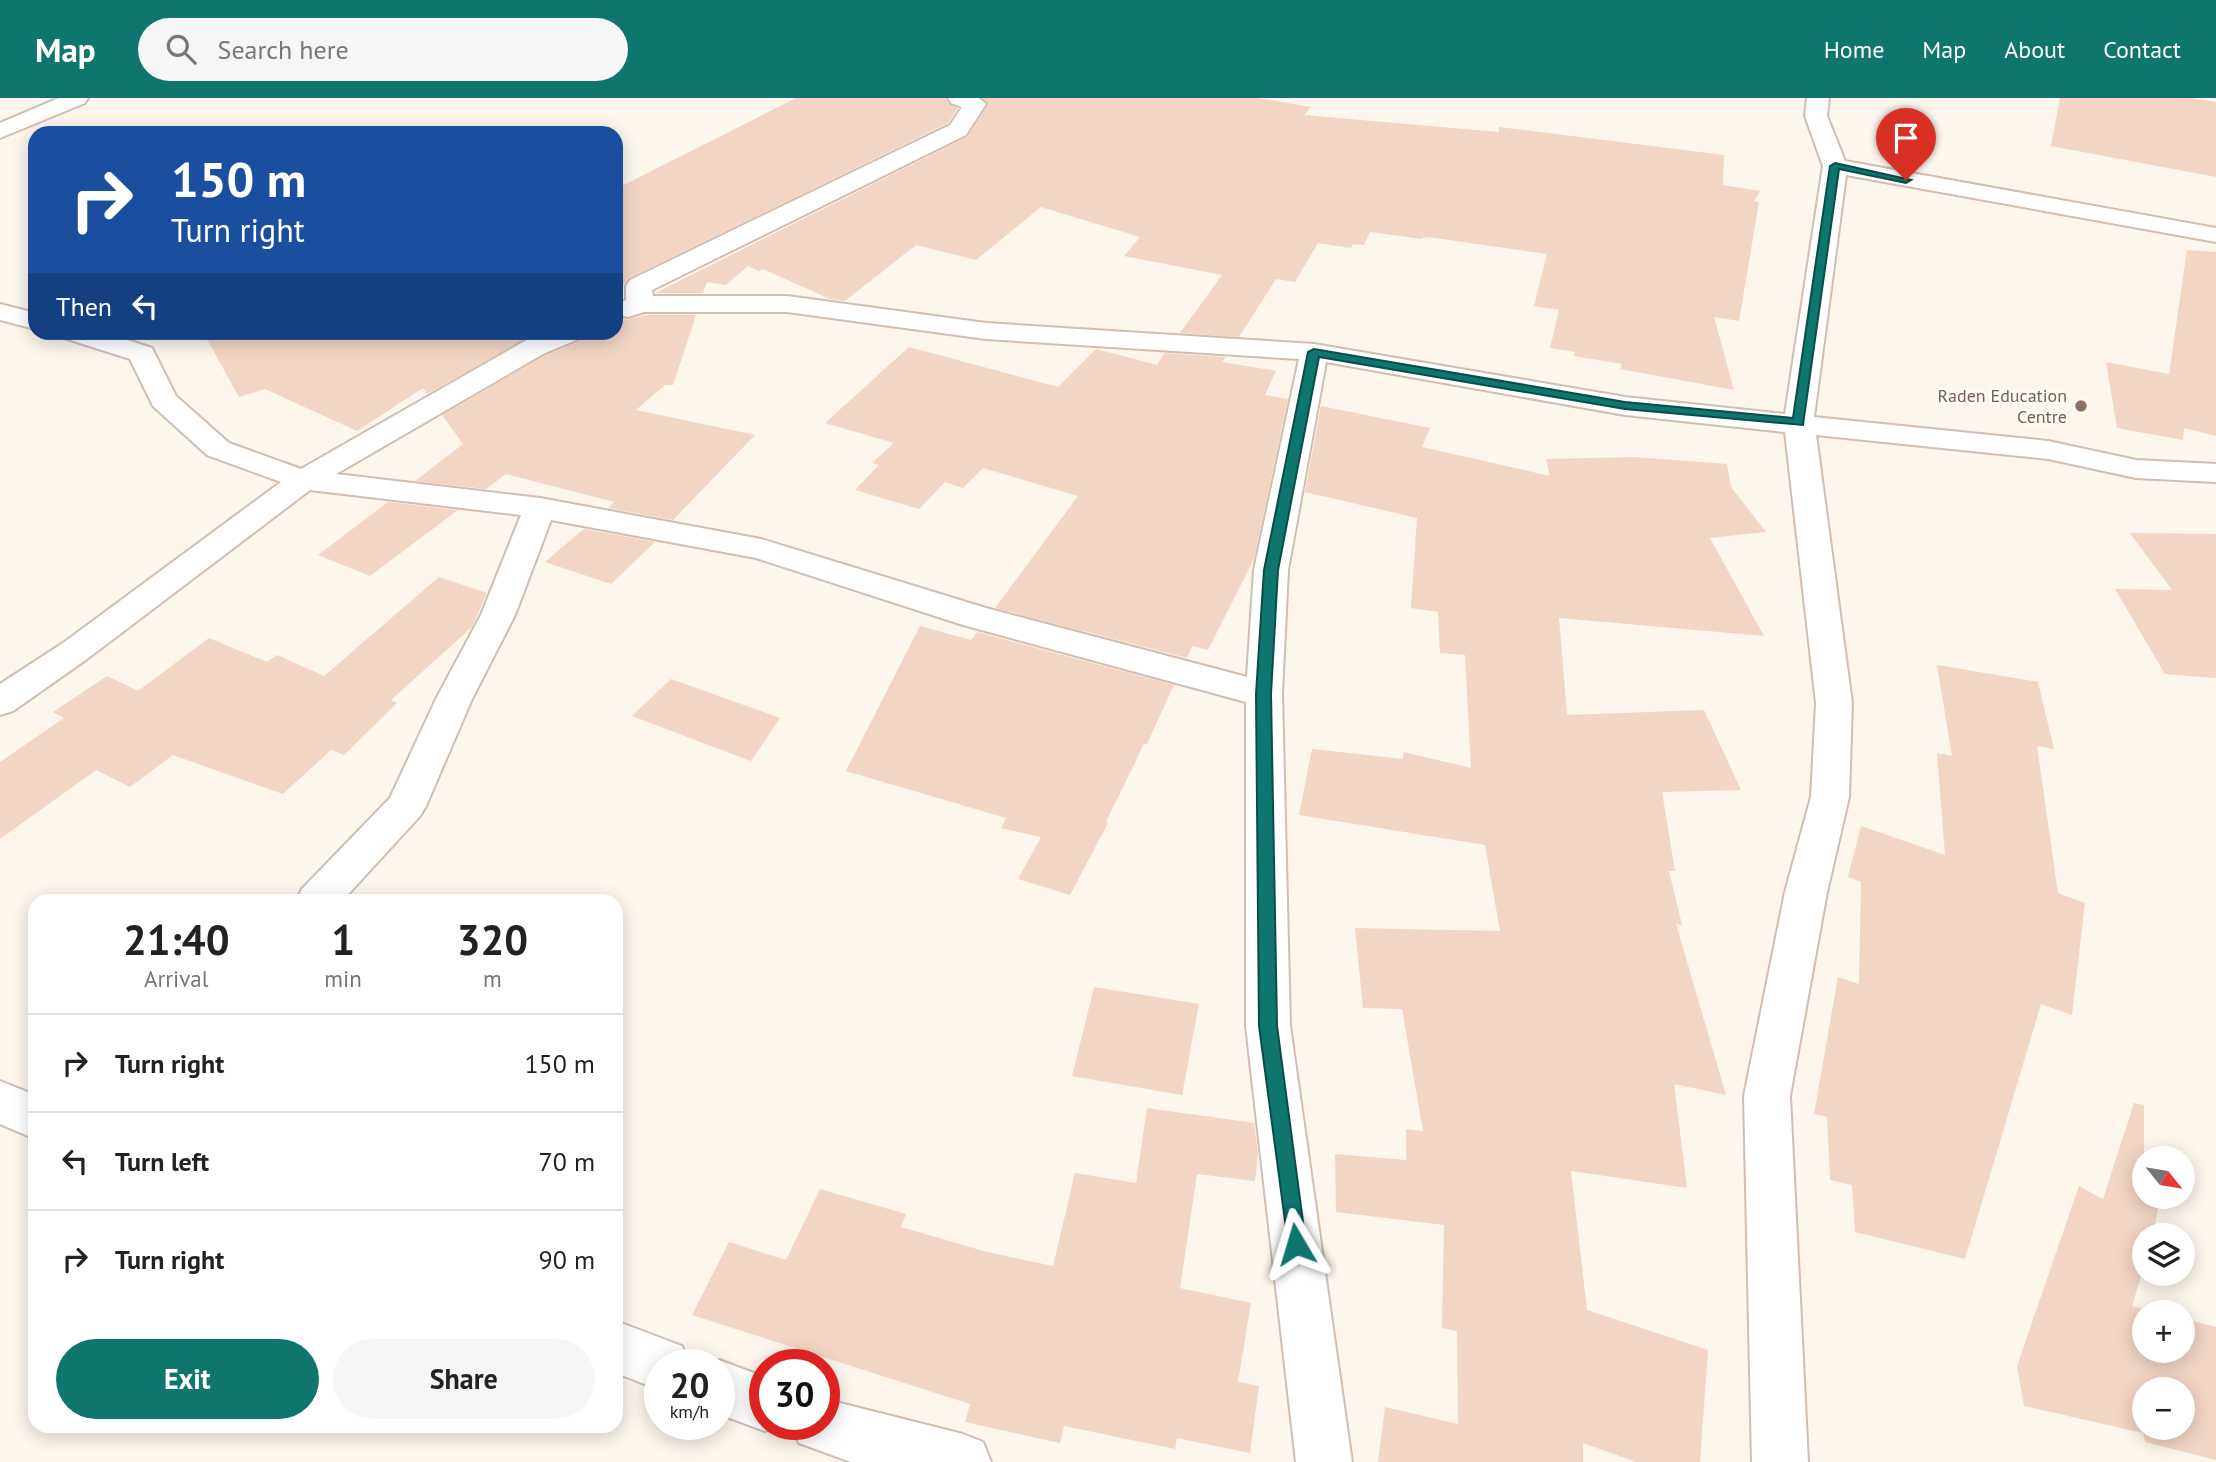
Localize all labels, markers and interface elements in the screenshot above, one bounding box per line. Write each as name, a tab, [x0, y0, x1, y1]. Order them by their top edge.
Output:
search box	[138, 18, 628, 81]
text: Map	[35, 28, 96, 71]
icon: search	[162, 30, 200, 68]
text: Search here	[218, 33, 349, 66]
text: Home	[1824, 34, 1884, 65]
text: Map	[1922, 34, 1966, 65]
text: About	[2004, 34, 2065, 65]
text: Contact	[2103, 34, 2181, 65]
pin	[1876, 108, 1936, 180]
icon: arrive	[1887, 119, 1925, 157]
text: 150 m	[171, 147, 306, 211]
icon: right	[56, 154, 147, 245]
text: Turn right	[171, 209, 305, 251]
icon: left	[126, 287, 164, 325]
text: Then	[56, 290, 112, 323]
place label: Raden Education Centre	[1938, 384, 2067, 428]
marker: Raden Education Centre	[2073, 398, 2089, 414]
text: 21:40	[123, 912, 229, 967]
text: 1	[331, 912, 355, 967]
text: 320	[457, 912, 528, 967]
text: Arrival	[144, 964, 208, 993]
text: min	[324, 964, 362, 993]
text: m	[483, 964, 502, 993]
icon: right	[56, 1044, 94, 1082]
text: Turn right	[115, 1047, 224, 1080]
text: 150 m	[524, 1047, 595, 1080]
icon: left	[56, 1142, 94, 1180]
text: Turn left	[115, 1145, 209, 1178]
text: 70 m	[539, 1145, 595, 1178]
north arrow	[2132, 1146, 2194, 1209]
map controls	[2132, 1146, 2195, 1440]
position arrow	[1259, 1207, 1333, 1281]
button: layers	[2132, 1223, 2195, 1286]
icon: right	[56, 1240, 94, 1278]
text: Turn right	[115, 1243, 224, 1276]
text: 90 m	[539, 1243, 595, 1276]
button: +	[2132, 1300, 2195, 1363]
button: Exit	[56, 1339, 319, 1419]
button: Share	[333, 1339, 595, 1419]
speed limit sign: 30	[749, 1349, 840, 1440]
text: 20	[670, 1362, 709, 1408]
button: −	[2132, 1377, 2195, 1440]
text: km/h	[670, 1400, 709, 1423]

